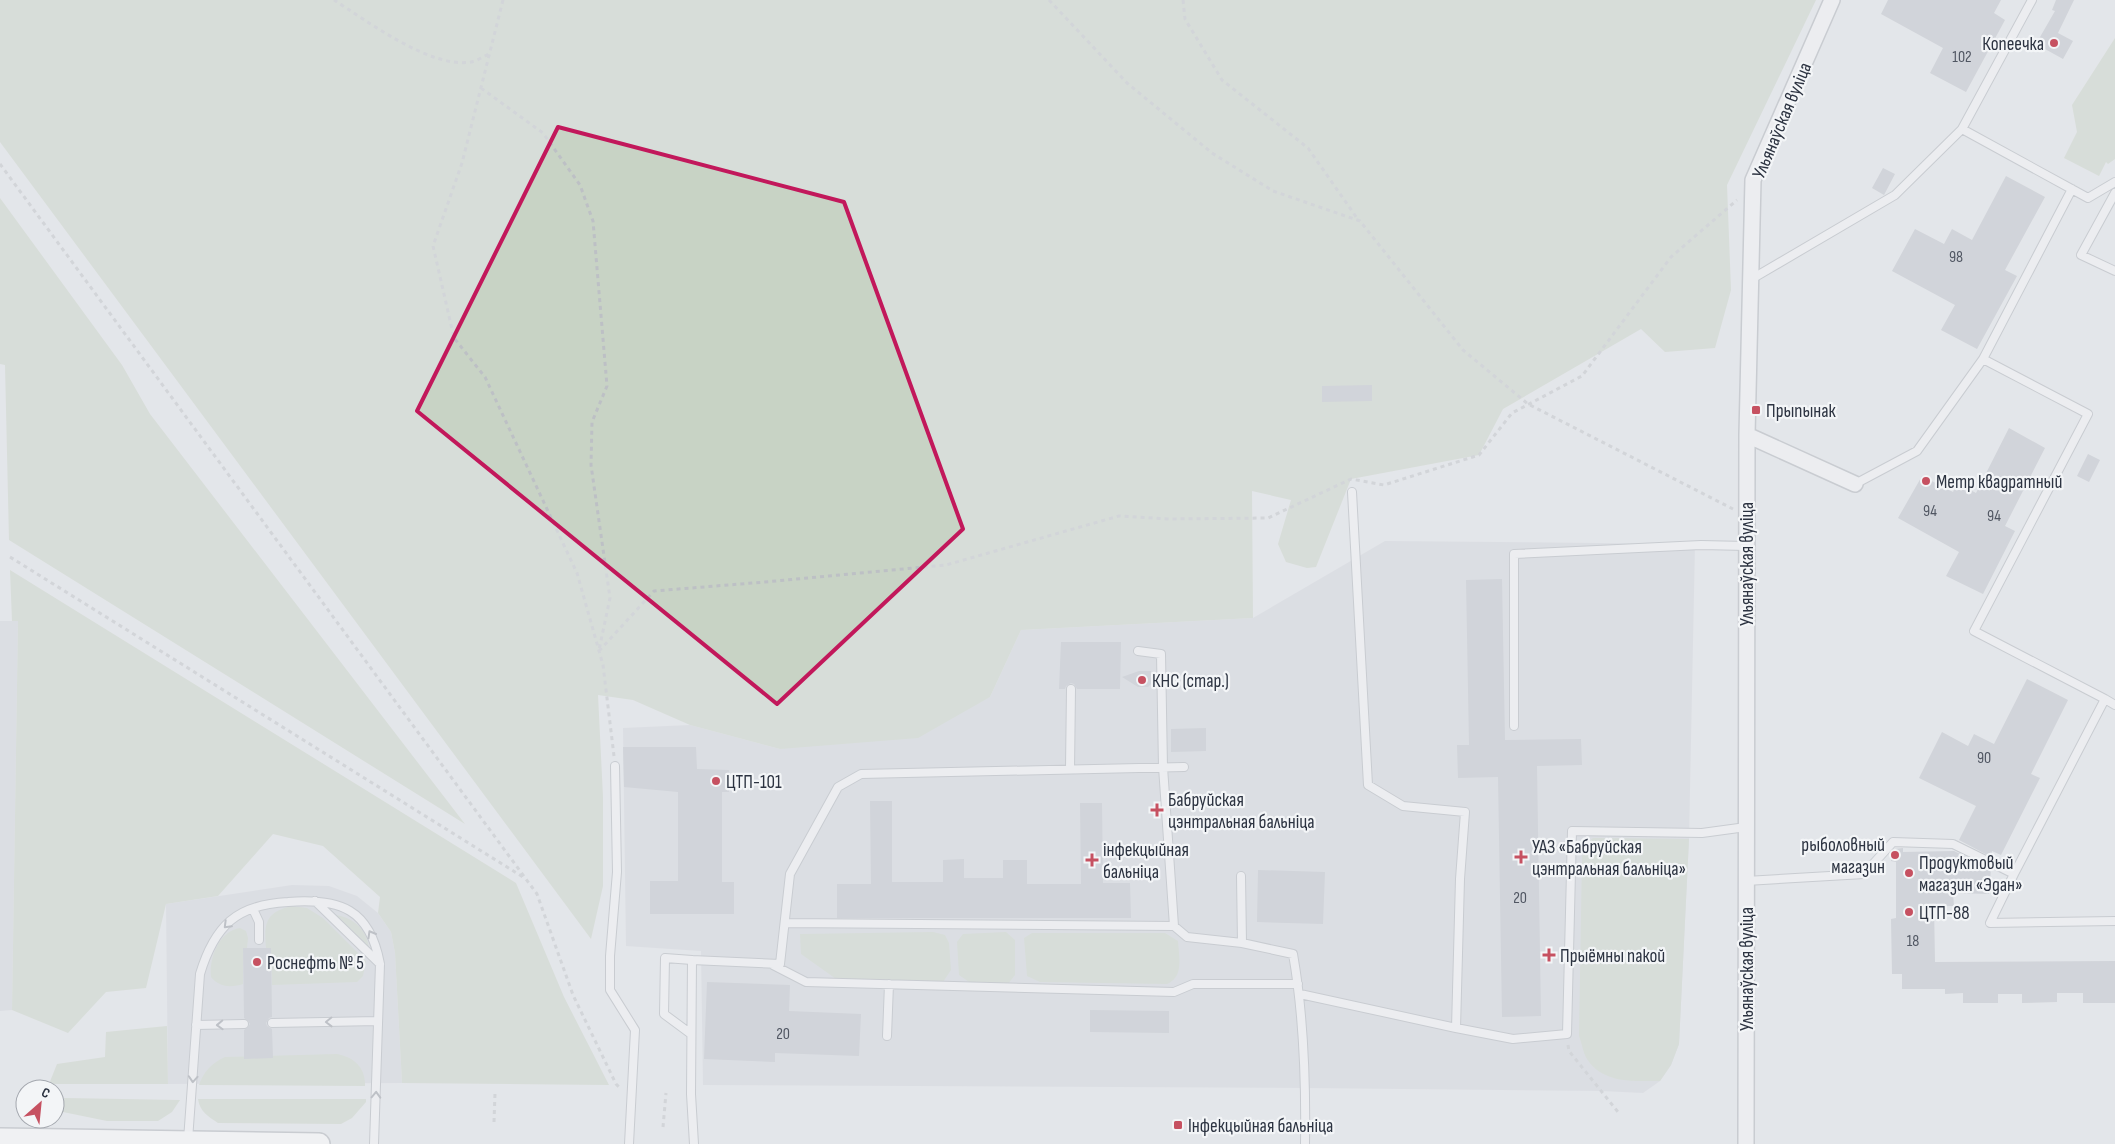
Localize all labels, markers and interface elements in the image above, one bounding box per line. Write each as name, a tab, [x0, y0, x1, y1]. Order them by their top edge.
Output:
place label: Копеечка	[1982, 33, 2044, 56]
marker: Копеечка	[2048, 37, 2060, 49]
house number: 102	[1952, 48, 1972, 67]
street label: Ульянаўская вуліца	[1748, 59, 1817, 182]
house number: 98	[1949, 248, 1963, 267]
place label: Прыпынак	[1766, 400, 1837, 423]
marker: Прыпынак	[1750, 404, 1762, 416]
place label: Метр квадратный	[1936, 471, 2062, 494]
marker: Метр квадратный	[1920, 475, 1932, 487]
street label: Ульянаўская вуліца	[1736, 502, 1759, 626]
house number: 94	[1923, 502, 1937, 521]
house number: 94	[1987, 507, 2001, 526]
place label: КНС (стар.)	[1152, 670, 1229, 693]
marker: КНС (стар.)	[1136, 674, 1148, 686]
house number: 90	[1977, 749, 1991, 768]
place label: ЦТП-101	[726, 771, 782, 794]
marker: ЦТП-101	[710, 775, 722, 787]
place label: Бабруйская цэнтральная бальніца	[1168, 789, 1315, 834]
marker: Бабруйская цэнтральная бальніца	[1150, 803, 1164, 817]
place label: рыболовный магазин	[1801, 834, 1885, 879]
place label: УАЗ «Бабруйская цэнтральная бальніца»	[1532, 836, 1686, 881]
place label: інфекцыйная бальніца	[1103, 839, 1189, 884]
marker: рыболовный магазин	[1889, 849, 1901, 861]
marker: УАЗ «Бабруйская цэнтральная бальніца»	[1514, 850, 1528, 864]
place label: Продуктовый магазин «Эдан»	[1919, 852, 2023, 897]
marker: інфекцыйная бальніца	[1085, 853, 1099, 867]
marker: Продуктовый магазин «Эдан»	[1903, 867, 1915, 879]
house number: 20	[1513, 889, 1527, 908]
place label: ЦТП-88	[1919, 902, 1970, 925]
marker: ЦТП-88	[1903, 906, 1915, 918]
street label: Ульянаўская вуліца	[1736, 907, 1759, 1031]
one-way arrow	[224, 919, 233, 928]
one-way arrow	[367, 931, 377, 940]
house number: 18	[1907, 932, 1919, 951]
place label: Прыёмны пакой	[1560, 945, 1665, 968]
marker: Прыёмны пакой	[1542, 948, 1556, 962]
place label: Роснефть № 5	[267, 952, 364, 975]
marker: Роснефть № 5	[251, 956, 263, 968]
one-way arrow	[325, 1017, 332, 1027]
one-way arrow	[216, 1019, 224, 1030]
house number: 20	[776, 1025, 790, 1044]
one-way arrow	[187, 1075, 198, 1083]
north arrow	[15, 1079, 65, 1129]
text: С	[39, 1084, 53, 1102]
one-way arrow	[370, 1091, 381, 1099]
place label: Інфекцыйная бальніца	[1188, 1115, 1333, 1138]
marker: Інфекцыйная бальніца	[1172, 1119, 1184, 1131]

